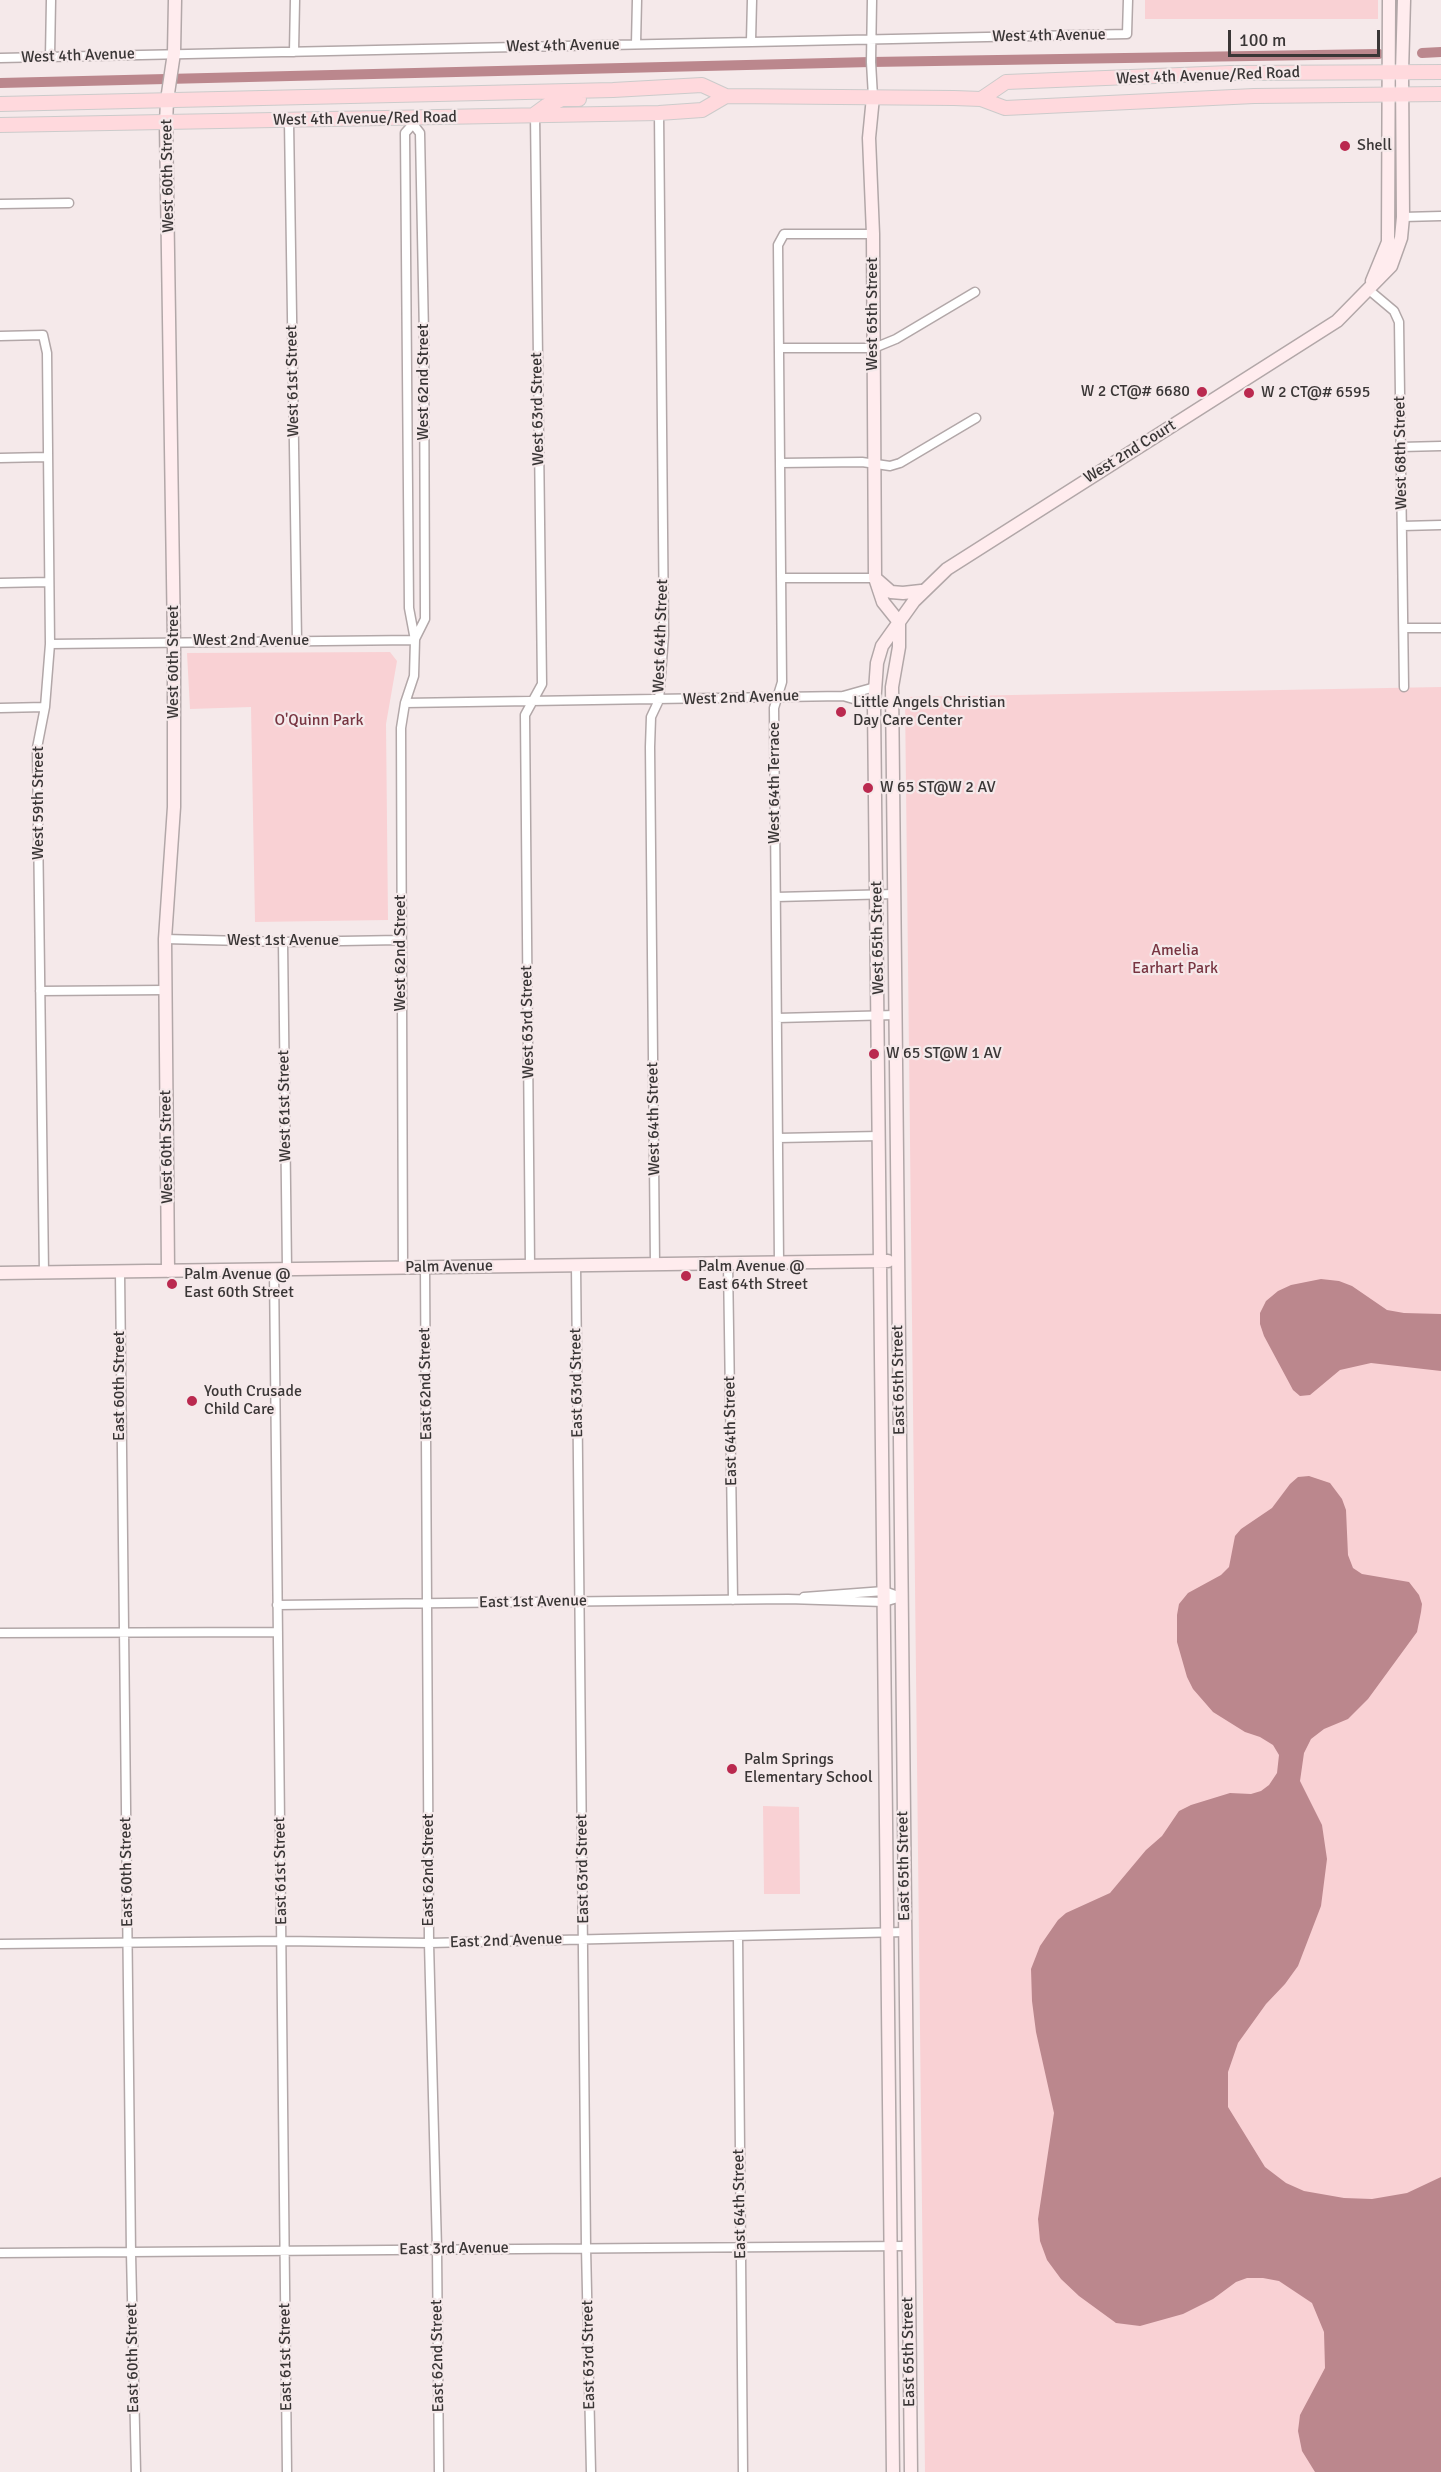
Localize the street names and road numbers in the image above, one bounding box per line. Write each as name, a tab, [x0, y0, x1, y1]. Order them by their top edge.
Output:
street label: West 4th Avenue	[992, 25, 1106, 47]
street label: West 4th Avenue	[506, 35, 620, 57]
street label: West 4th Avenue	[21, 44, 135, 68]
street label: West 4th Avenue/Red Road	[1116, 63, 1300, 89]
street label: West 4th Avenue/Red Road	[273, 108, 457, 130]
street label: West 60th Street	[157, 119, 179, 233]
street label: West 65th Street	[863, 257, 883, 371]
street label: West 62nd Street	[414, 324, 434, 440]
street label: West 61st Street	[282, 325, 304, 437]
street label: West 63rd Street	[527, 352, 549, 466]
street label: West 68th Street	[1390, 396, 1412, 510]
street label: West 2nd Court	[1080, 416, 1180, 488]
street label: West 64th Street	[649, 579, 673, 693]
street label: West 60th Street	[164, 605, 184, 719]
street label: West 2nd Avenue	[193, 631, 309, 651]
street label: West 2nd Avenue	[682, 686, 800, 710]
street label: West 64th Terrace	[765, 722, 785, 844]
street label: West 59th Street	[29, 746, 49, 860]
street label: West 65th Street	[867, 881, 889, 995]
street label: West 62nd Street	[391, 895, 411, 1011]
street label: West 1st Avenue	[227, 931, 339, 951]
street label: West 63rd Street	[517, 965, 539, 1079]
street label: West 61st Street	[274, 1050, 296, 1162]
street label: West 64th Street	[643, 1062, 665, 1176]
street label: West 60th Street	[156, 1090, 178, 1204]
street label: Palm Avenue	[405, 1257, 493, 1277]
street label: East 65th Street	[888, 1325, 910, 1435]
street label: East 62nd Street	[415, 1327, 437, 1441]
street label: East 63rd Street	[566, 1328, 588, 1438]
street label: East 60th Street	[110, 1331, 130, 1441]
street label: East 64th Street	[720, 1376, 742, 1486]
street label: East 1st Avenue	[479, 1591, 587, 1613]
street label: East 65th Street	[893, 1811, 915, 1921]
street label: East 62nd Street	[419, 1814, 439, 1926]
street label: East 63rd Street	[572, 1814, 594, 1924]
street label: East 60th Street	[116, 1817, 138, 1927]
street label: East 61st Street	[270, 1817, 292, 1925]
street label: East 2nd Avenue	[449, 1929, 563, 1953]
street label: East 64th Street	[729, 2149, 751, 2259]
street label: East 3rd Avenue	[399, 2238, 509, 2260]
street label: East 65th Street	[898, 2297, 920, 2407]
street label: East 62nd Street	[427, 2299, 449, 2413]
street label: East 63rd Street	[578, 2300, 600, 2410]
street label: East 60th Street	[122, 2303, 144, 2413]
street label: East 61st Street	[275, 2303, 297, 2411]

